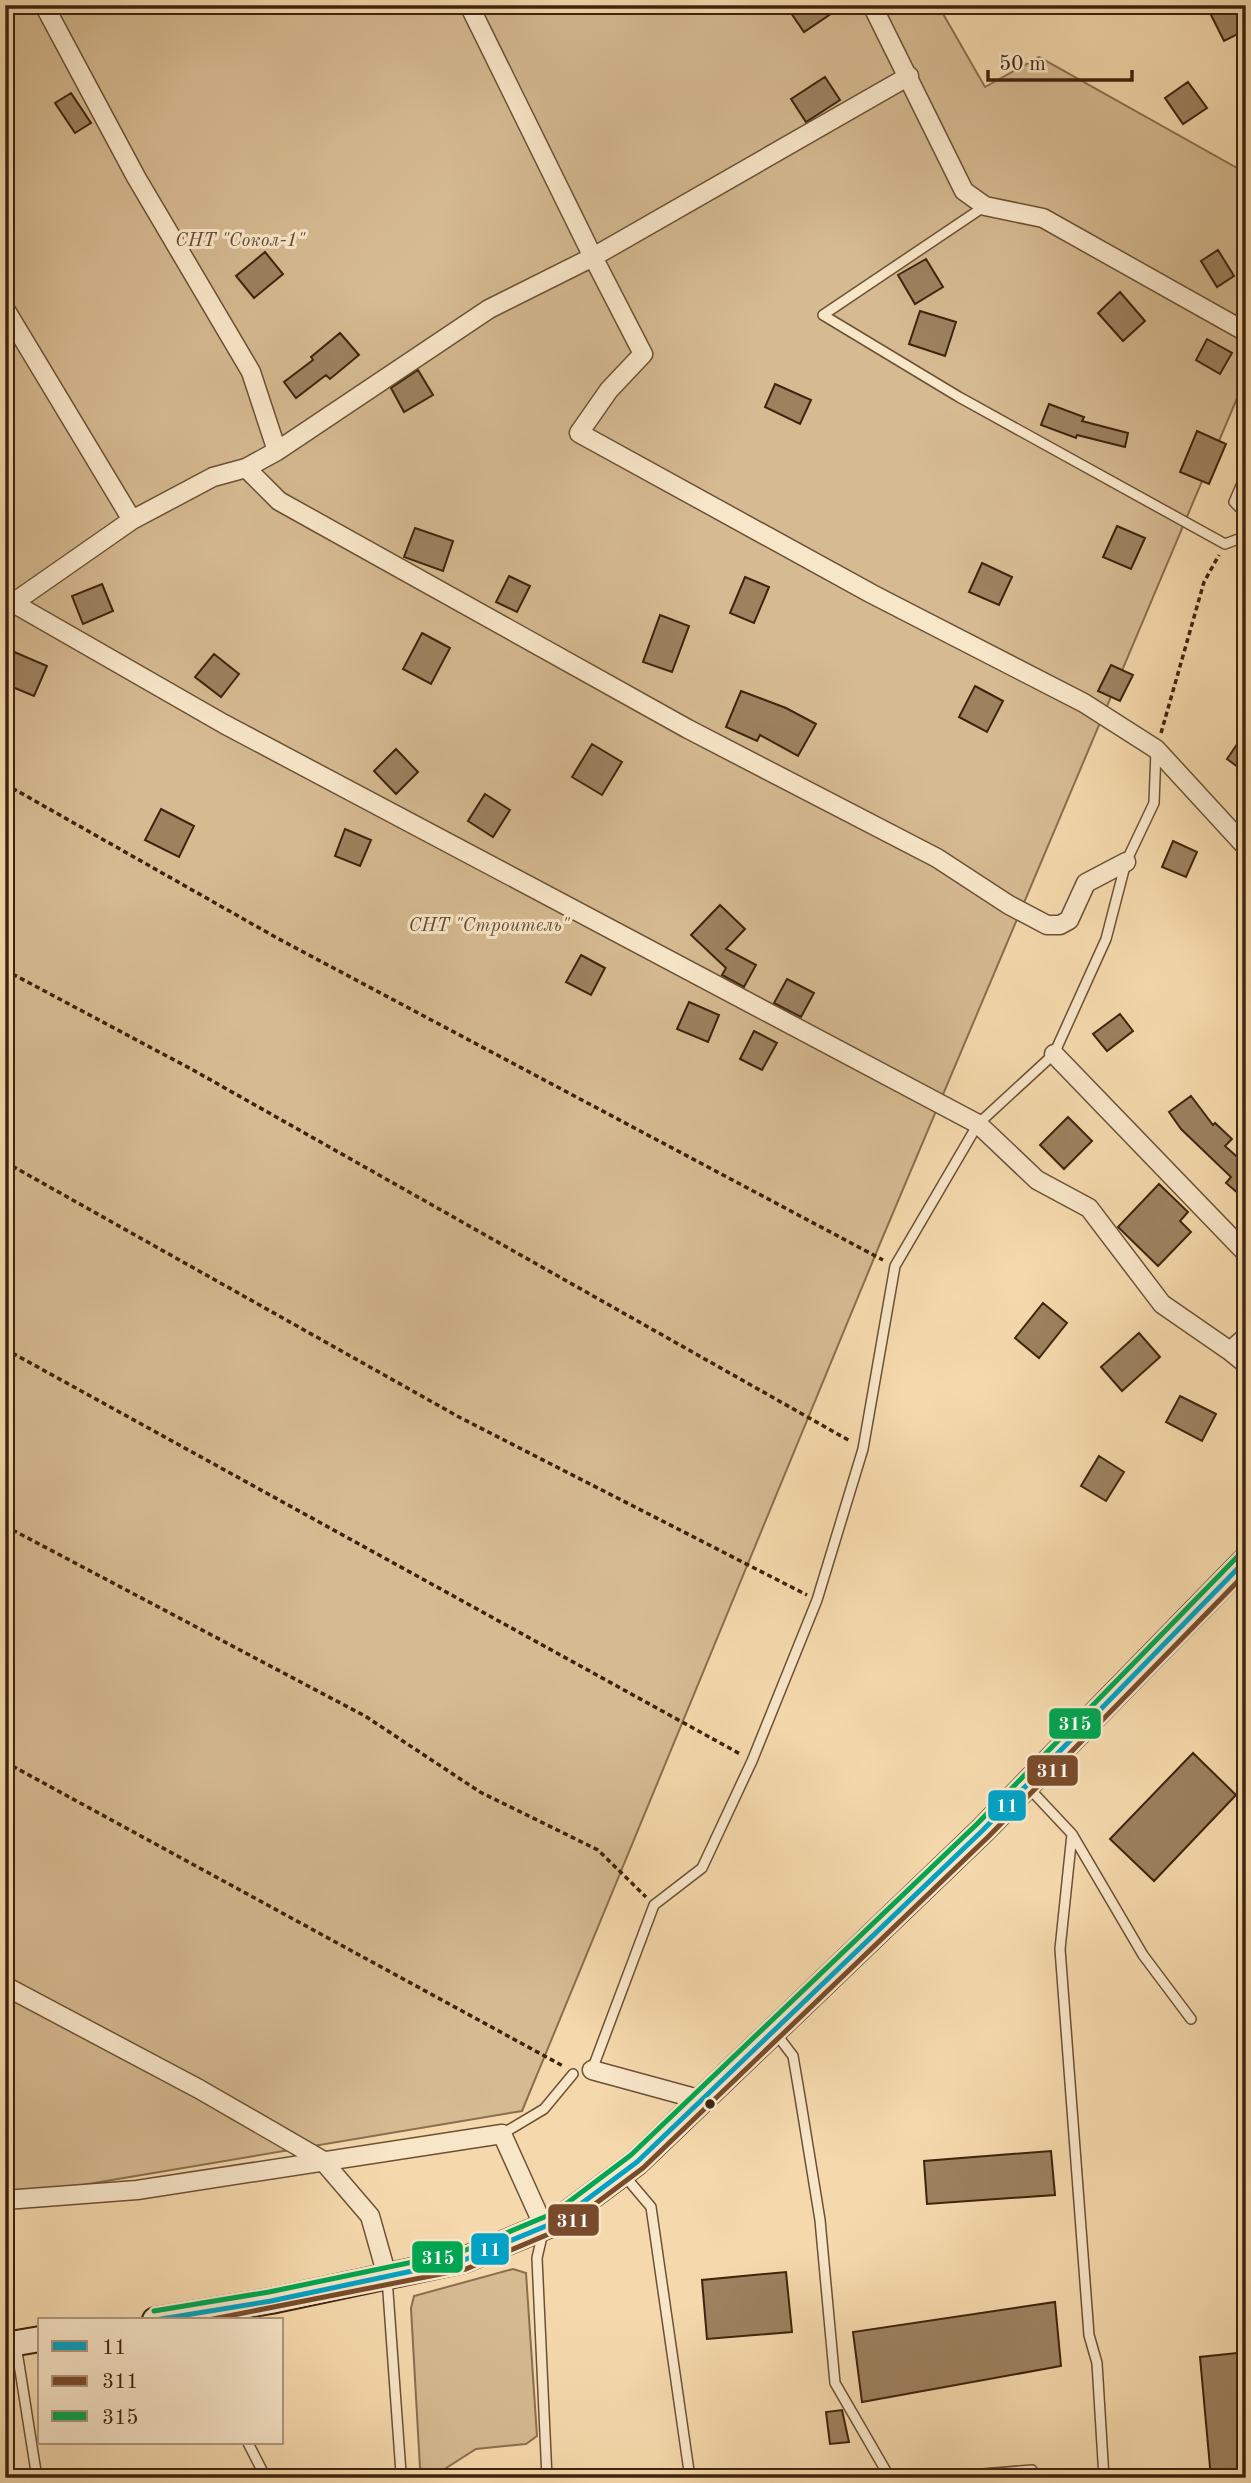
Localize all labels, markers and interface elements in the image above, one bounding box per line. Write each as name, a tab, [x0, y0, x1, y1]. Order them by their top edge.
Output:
scale bar	[988, 38, 1132, 82]
text: 50 m	[999, 54, 1046, 75]
park label: СНТ "Сокол-1"	[175, 232, 305, 251]
park label: СНТ "Строитель"	[409, 917, 570, 936]
line badge: 315	[1048, 1707, 1102, 1740]
text: 315	[1058, 1716, 1092, 1735]
line badge: 311	[1026, 1754, 1079, 1787]
text: 311	[1036, 1763, 1070, 1782]
line badge: 11	[987, 1789, 1027, 1822]
text: 11	[996, 1798, 1018, 1817]
unlabelled marker	[703, 2097, 717, 2111]
line badge: 311	[547, 2203, 600, 2237]
text: 311	[556, 2213, 590, 2232]
line badge: 11	[470, 2232, 510, 2266]
line badge: 315	[411, 2240, 464, 2274]
text: 11	[479, 2242, 501, 2261]
text: 315	[421, 2250, 455, 2269]
legend	[38, 2318, 284, 2444]
text: 11	[102, 2338, 126, 2359]
text: 311	[102, 2372, 139, 2393]
text: 315	[102, 2408, 139, 2429]

